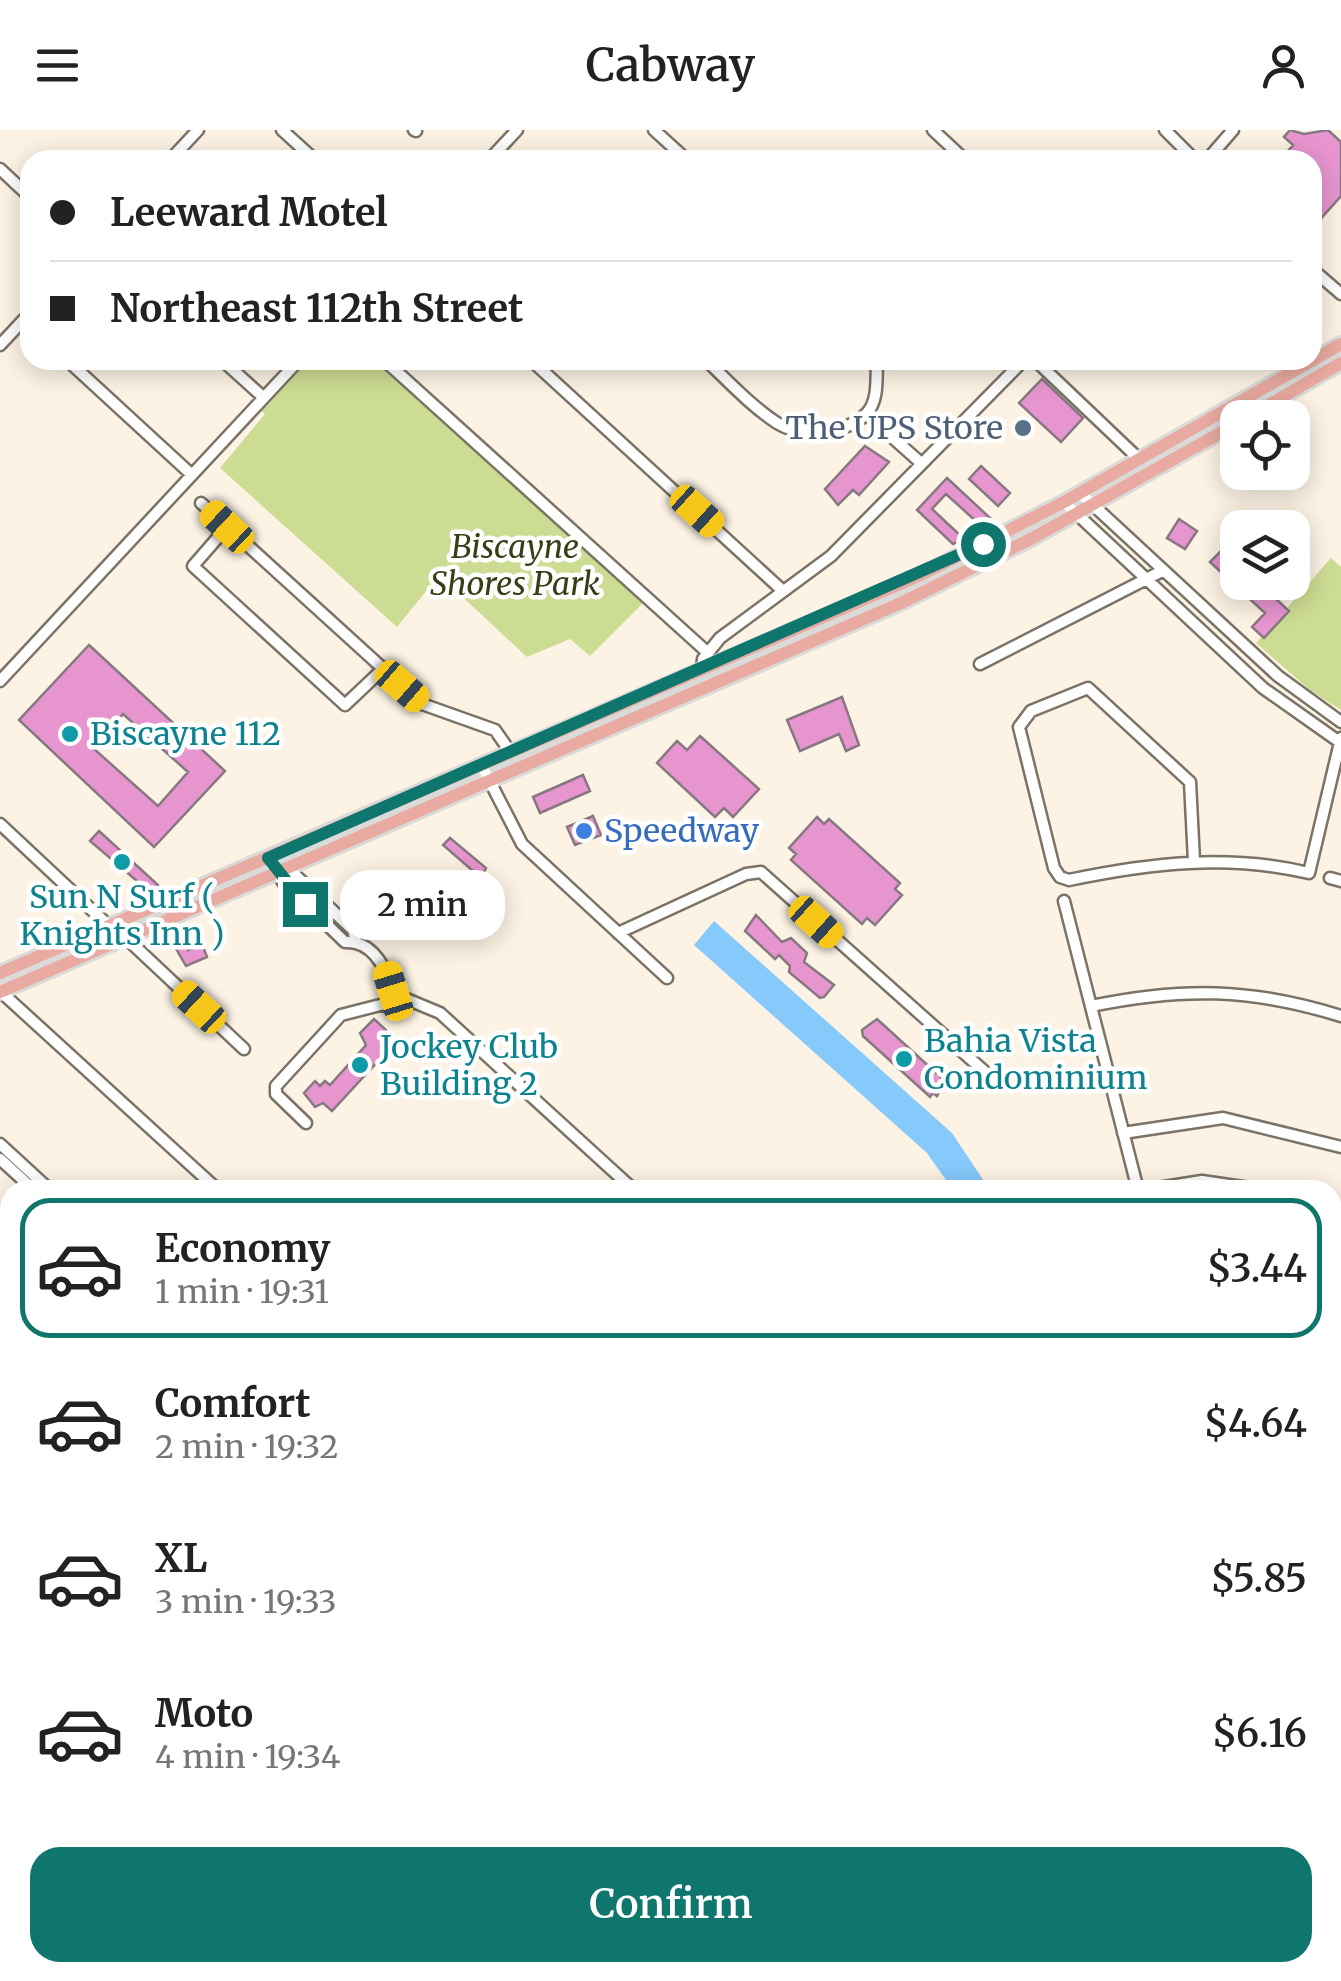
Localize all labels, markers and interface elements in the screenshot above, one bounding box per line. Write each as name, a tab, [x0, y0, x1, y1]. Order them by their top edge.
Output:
text: Cabway	[586, 37, 755, 93]
icon: menu	[30, 38, 85, 93]
icon: person	[1256, 38, 1311, 93]
text: Leeward Motel	[110, 189, 388, 236]
text: Northeast 112th Street	[110, 285, 523, 332]
map controls	[1220, 400, 1310, 600]
button: locate	[1220, 400, 1310, 490]
place label: The UPS Store	[785, 408, 1003, 448]
marker: The UPS Store	[1012, 417, 1034, 439]
car	[665, 480, 729, 542]
car	[195, 496, 259, 558]
button: layers	[1220, 510, 1310, 600]
route start	[961, 522, 1006, 567]
park label: Biscayne Shores Park	[430, 527, 600, 604]
car	[370, 655, 434, 717]
place label: Biscayne 112	[90, 714, 281, 754]
marker: Biscayne 112	[59, 723, 81, 745]
place label: Speedway	[604, 811, 759, 851]
marker: Speedway	[573, 820, 595, 842]
marker: Sun N Surf ( Knights Inn )	[111, 851, 133, 873]
callout: 2 min	[340, 869, 505, 939]
place label: Sun N Surf ( Knights Inn )	[20, 877, 224, 954]
route end	[283, 882, 328, 927]
text: 2 min	[377, 885, 468, 925]
car	[784, 891, 848, 953]
car	[370, 958, 416, 1024]
car	[167, 976, 231, 1038]
place label: Bahia Vista Condominium	[924, 1021, 1148, 1098]
place label: Jockey Club Building 2	[379, 1027, 558, 1104]
marker: Bahia Vista Condominium	[893, 1048, 915, 1070]
marker: Jockey Club Building 2	[349, 1054, 371, 1076]
icon: car	[35, 1223, 125, 1313]
text: Economy	[155, 1225, 330, 1272]
text: $3.44	[1206, 1245, 1307, 1292]
text: 1 min · 19:31	[155, 1272, 329, 1312]
icon: car	[35, 1378, 125, 1468]
text: Comfort	[155, 1380, 311, 1427]
text: $4.64	[1203, 1400, 1307, 1447]
text: 2 min · 19:32	[155, 1427, 338, 1467]
icon: car	[35, 1533, 125, 1623]
text: XL	[155, 1535, 207, 1582]
text: $5.85	[1210, 1555, 1307, 1602]
text: 3 min · 19:33	[155, 1582, 337, 1622]
icon: car	[35, 1688, 125, 1778]
text: Moto	[155, 1690, 253, 1737]
text: $6.16	[1212, 1710, 1307, 1757]
text: 4 min · 19:34	[155, 1737, 340, 1777]
button: Confirm	[30, 1847, 1312, 1962]

